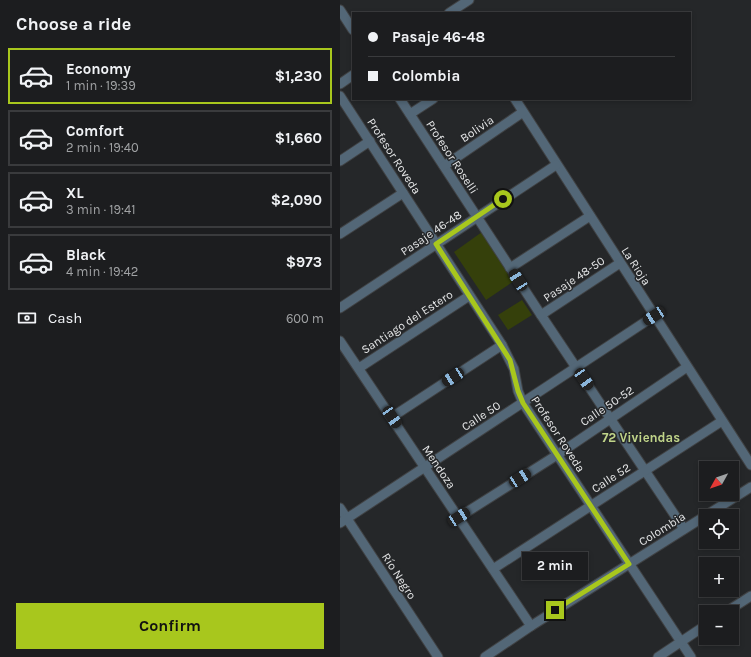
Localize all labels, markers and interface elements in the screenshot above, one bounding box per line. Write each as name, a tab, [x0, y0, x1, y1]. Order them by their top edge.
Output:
text: Choose a ride	[16, 13, 131, 35]
text: Pasaje 46-48	[392, 28, 485, 46]
icon: car	[18, 58, 54, 94]
text: Economy	[66, 60, 131, 78]
text: $1,230	[275, 67, 322, 85]
text: Colombia	[392, 67, 460, 85]
text: 1 min · 19:39	[66, 78, 136, 93]
street label: Bolivia	[458, 113, 496, 145]
street label: Profesor Roveda	[364, 115, 424, 197]
street label: Profesor Roselli	[423, 118, 481, 196]
icon: car	[18, 120, 54, 156]
text: Comfort	[66, 122, 124, 140]
text: $1,660	[275, 129, 322, 147]
text: 2 min · 19:40	[66, 140, 139, 155]
icon: car	[18, 182, 54, 218]
text: XL	[66, 184, 84, 202]
route start	[494, 190, 512, 208]
text: $2,090	[271, 191, 322, 209]
text: 3 min · 19:41	[66, 202, 136, 217]
street label: Pasaje 46-48	[398, 207, 464, 259]
icon: car	[18, 244, 54, 280]
street label: La Rioja	[618, 244, 654, 288]
text: Black	[66, 246, 106, 264]
text: $973	[286, 253, 322, 271]
street label: Pasaje 48-50	[541, 253, 607, 305]
text: 4 min · 19:42	[66, 264, 138, 279]
car	[506, 267, 530, 293]
street label: Santiago del Estero	[359, 287, 455, 357]
car	[641, 304, 667, 328]
icon: cash	[16, 307, 38, 329]
text: Cash	[48, 309, 82, 327]
text: 600 m	[286, 311, 324, 326]
car	[440, 365, 466, 389]
car	[572, 366, 596, 392]
street label: Calle 50-52	[578, 383, 636, 429]
street label: Profesor Roveda	[528, 393, 588, 475]
street label: Calle 50	[459, 398, 503, 434]
car	[380, 404, 404, 430]
district label: 72 Viviendas	[602, 430, 680, 445]
street label: Mendoza	[419, 443, 459, 491]
street label: Calle 52	[589, 460, 633, 496]
north arrow	[699, 461, 739, 501]
map controls	[699, 461, 739, 645]
car	[507, 466, 533, 490]
car	[446, 505, 472, 529]
street label: Colombia	[636, 509, 688, 549]
button: locate	[699, 509, 739, 549]
street label: Río Negro	[379, 550, 419, 602]
callout: 2 min	[522, 552, 588, 580]
button: +	[699, 557, 739, 597]
text: 2 min	[537, 558, 573, 573]
route end	[546, 601, 564, 619]
button: Confirm	[16, 603, 324, 649]
button: −	[699, 605, 739, 645]

